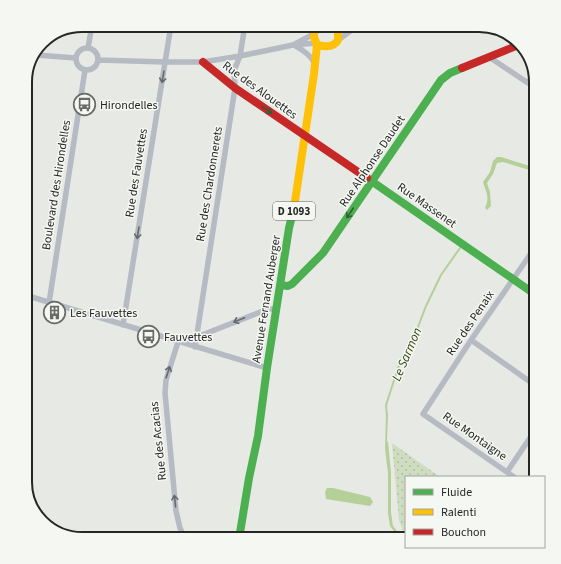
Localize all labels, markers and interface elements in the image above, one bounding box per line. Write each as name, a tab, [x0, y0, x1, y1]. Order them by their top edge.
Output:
street label: Rue des Alouettes	[219, 57, 301, 123]
one-way arrow	[159, 70, 167, 83]
bus stop icon: Hirondelles	[72, 92, 98, 118]
place label: Hirondelles	[100, 97, 158, 114]
one-way arrow	[261, 106, 272, 114]
street label: Rue Alphonse Daudet	[335, 112, 410, 211]
street label: Boulevard des Hirondelles	[38, 119, 75, 251]
street label: Rue des Chardonnerets	[192, 125, 227, 243]
street label: Rue des Fauvettes	[121, 127, 152, 219]
street label: Rue Massenet	[394, 179, 460, 232]
road number: D 1093	[273, 202, 315, 220]
one-way arrow	[346, 208, 354, 219]
one-way arrow	[134, 226, 142, 239]
street label: Avenue Fernand Auberger	[248, 233, 285, 364]
street label: Rue des Penaix	[442, 287, 499, 359]
building icon: Les Fauvettes	[41, 300, 67, 326]
place label: Les Fauvettes	[70, 305, 137, 322]
one-way arrow	[234, 317, 246, 325]
bus stop icon: Fauvettes	[135, 324, 161, 350]
water label: Le Sarmon	[388, 325, 426, 384]
place label: Fauvettes	[164, 329, 212, 346]
one-way arrow	[165, 366, 172, 379]
street label: Rue des Acacias	[146, 401, 171, 481]
street label: Rue Montaigne	[439, 408, 510, 465]
legend	[405, 476, 545, 548]
text: Fluide	[441, 484, 472, 501]
one-way arrow	[172, 495, 179, 508]
text: Ralenti	[441, 504, 476, 521]
text: Bouchon	[441, 524, 486, 541]

